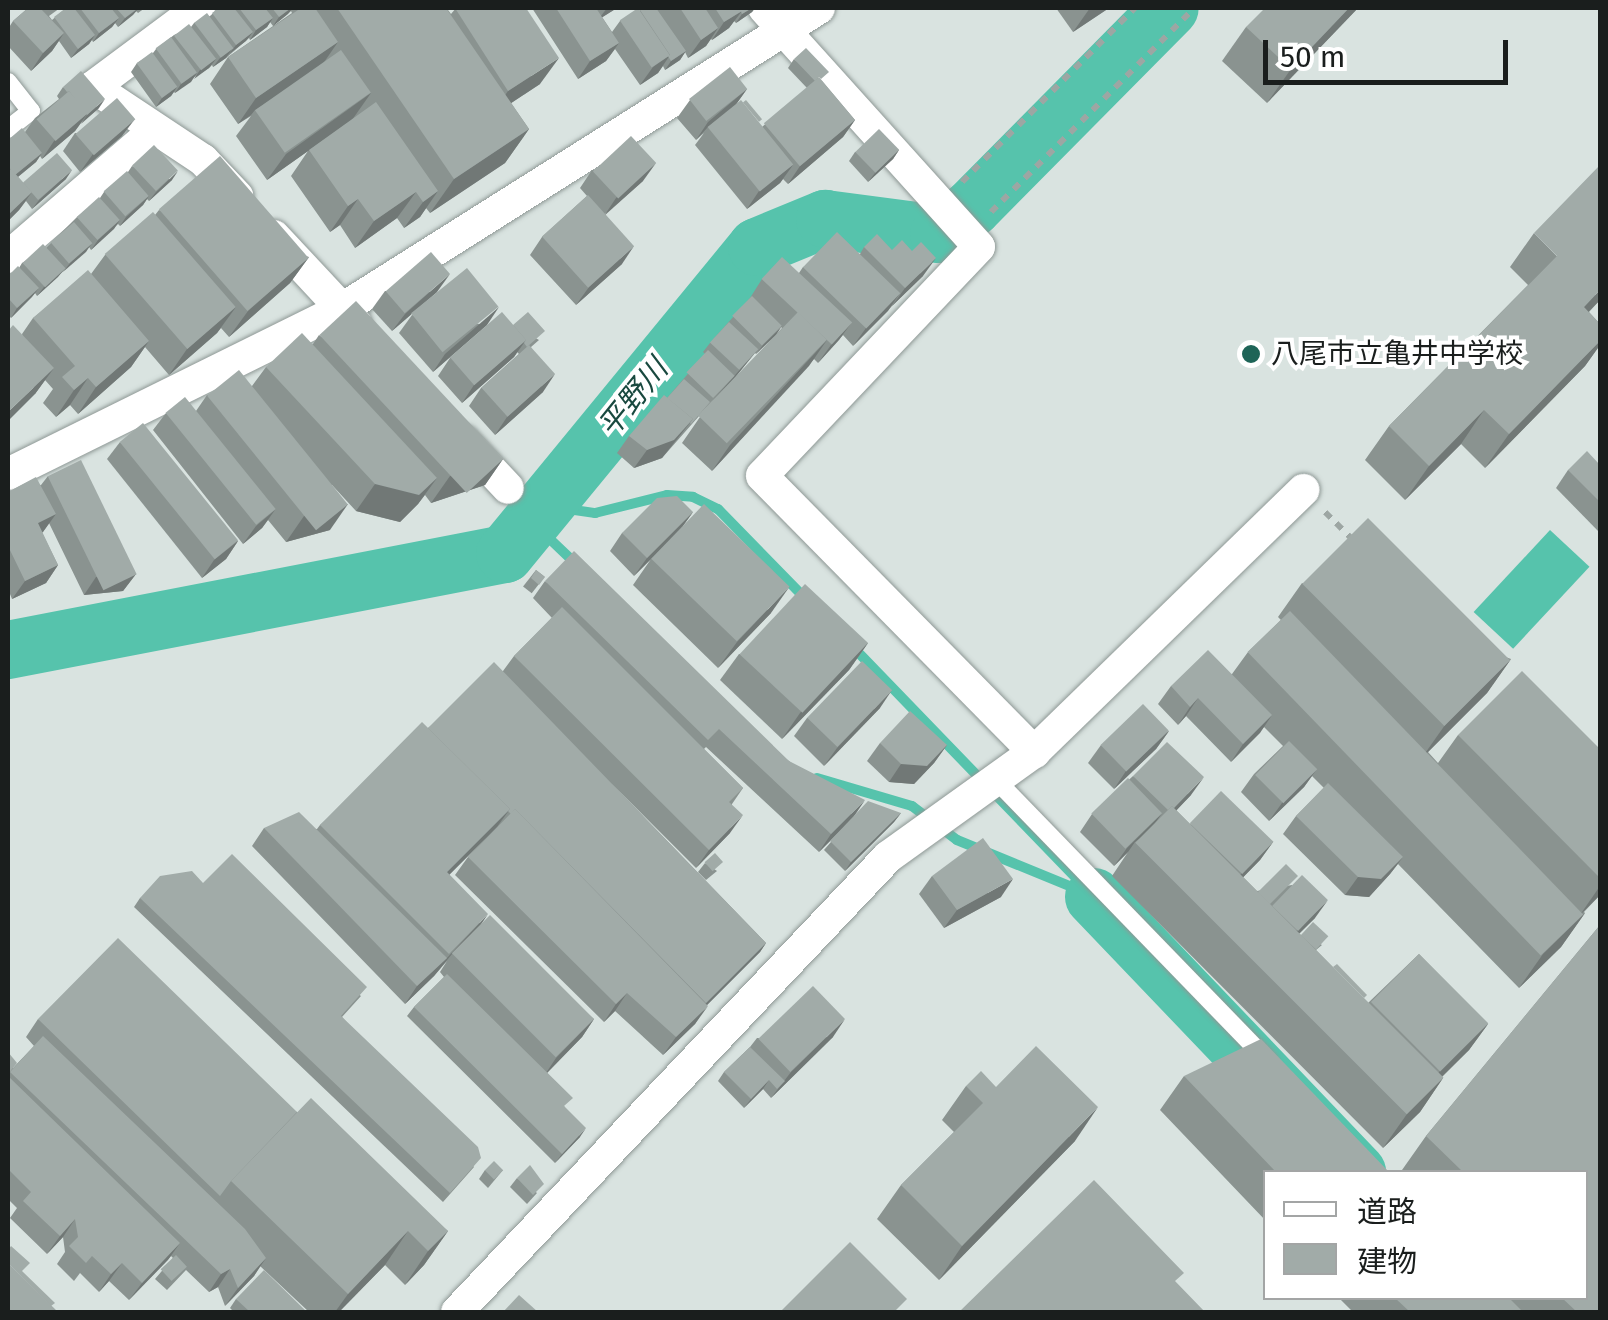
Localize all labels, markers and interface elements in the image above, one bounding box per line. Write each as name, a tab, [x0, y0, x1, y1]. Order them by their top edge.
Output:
scale bar	[1268, 20, 1513, 82]
text: 50 m	[1280, 39, 1345, 75]
place label: 八尾市立亀井中学校	[1271, 337, 1523, 371]
marker: 八尾市立亀井中学校	[1240, 343, 1262, 365]
water label: 平野川	[591, 352, 675, 444]
legend	[1263, 1170, 1588, 1300]
text: 道路	[1357, 1194, 1417, 1230]
text: 建物	[1357, 1244, 1417, 1280]

